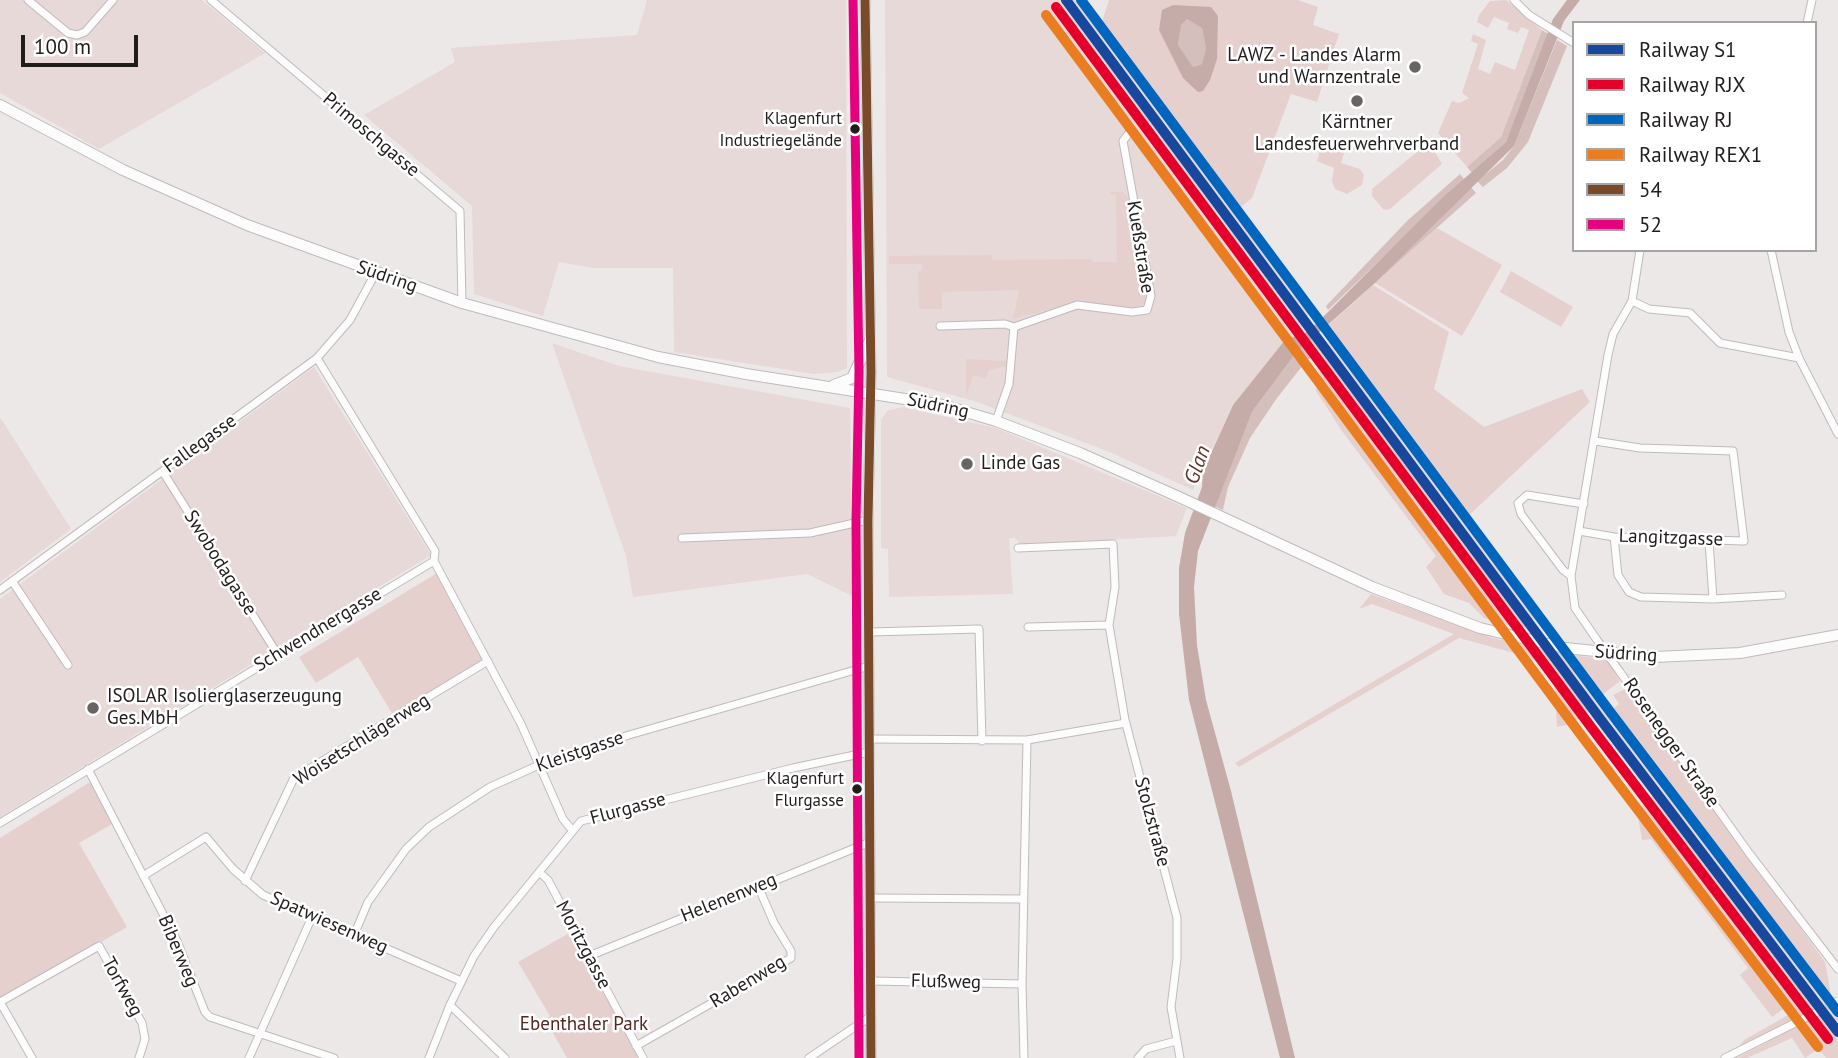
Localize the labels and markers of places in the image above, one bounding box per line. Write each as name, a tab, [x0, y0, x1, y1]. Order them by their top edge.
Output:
place label: LAWZ - Landes Alarm und Warnzentrale	[1227, 45, 1401, 89]
marker: LAWZ - Landes Alarm und Warnzentrale	[1407, 59, 1423, 75]
marker: Kärntner Landesfeuerwehrverband	[1349, 93, 1365, 109]
place label: Klagenfurt Industriegelände	[719, 109, 842, 149]
place label: Kärntner Landesfeuerwehrverband	[1255, 112, 1459, 156]
marker: Klagenfurt Industriegelände	[848, 122, 862, 136]
place label: Linde Gas	[981, 453, 1060, 475]
marker: Linde Gas	[959, 456, 975, 472]
place label: ISOLAR Isolierglaserzeugung Ges.MbH	[107, 686, 342, 730]
marker: ISOLAR Isolierglaserzeugung Ges.MbH	[85, 700, 101, 716]
place label: Klagenfurt Flurgasse	[767, 769, 844, 809]
marker: Klagenfurt Flurgasse	[850, 782, 864, 796]

